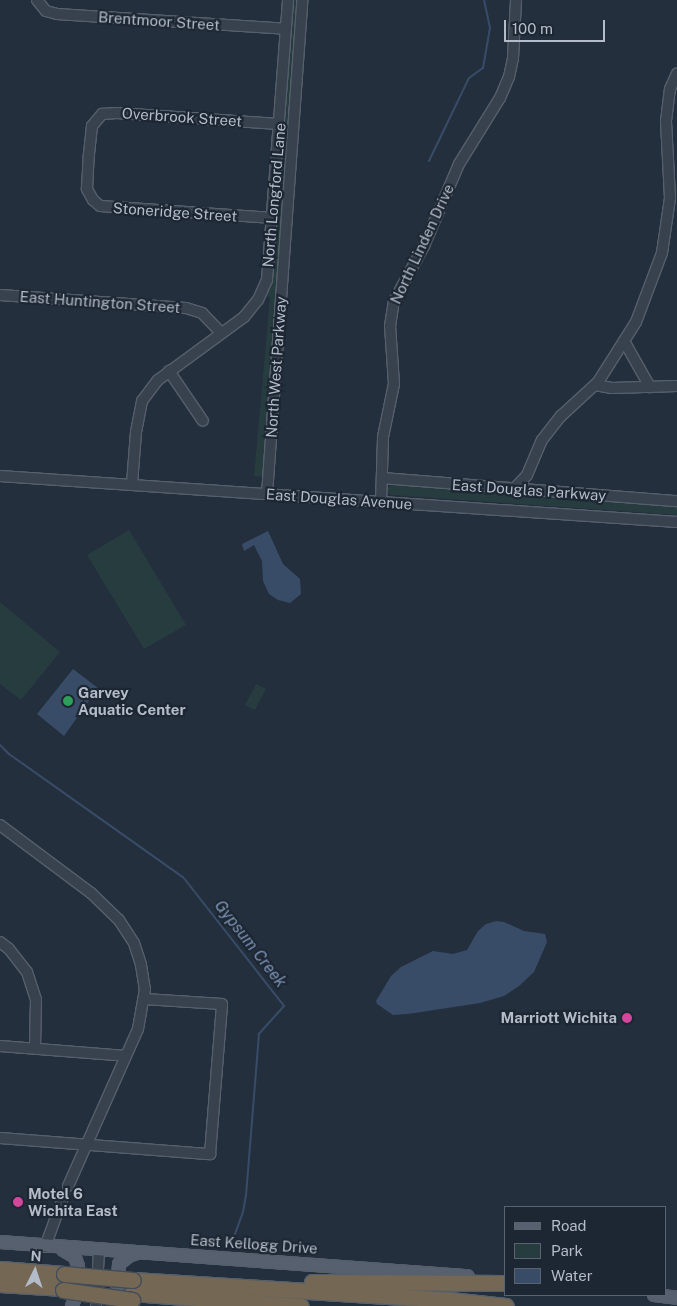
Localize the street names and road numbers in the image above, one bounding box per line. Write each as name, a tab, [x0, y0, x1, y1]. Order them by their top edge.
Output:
street label: Brentmoor Street	[98, 8, 220, 34]
street label: Overbrook Street	[121, 104, 243, 130]
street label: North Longford Lane	[259, 122, 289, 268]
street label: North Linden Drive	[386, 181, 458, 307]
street label: Stoneridge Street	[112, 199, 238, 225]
street label: East Huntington Street	[19, 287, 181, 317]
street label: North West Parkway	[262, 295, 290, 439]
street label: East Douglas Parkway	[451, 476, 607, 504]
street label: East Douglas Avenue	[265, 485, 413, 513]
street label: East Kellogg Drive	[190, 1231, 318, 1257]

